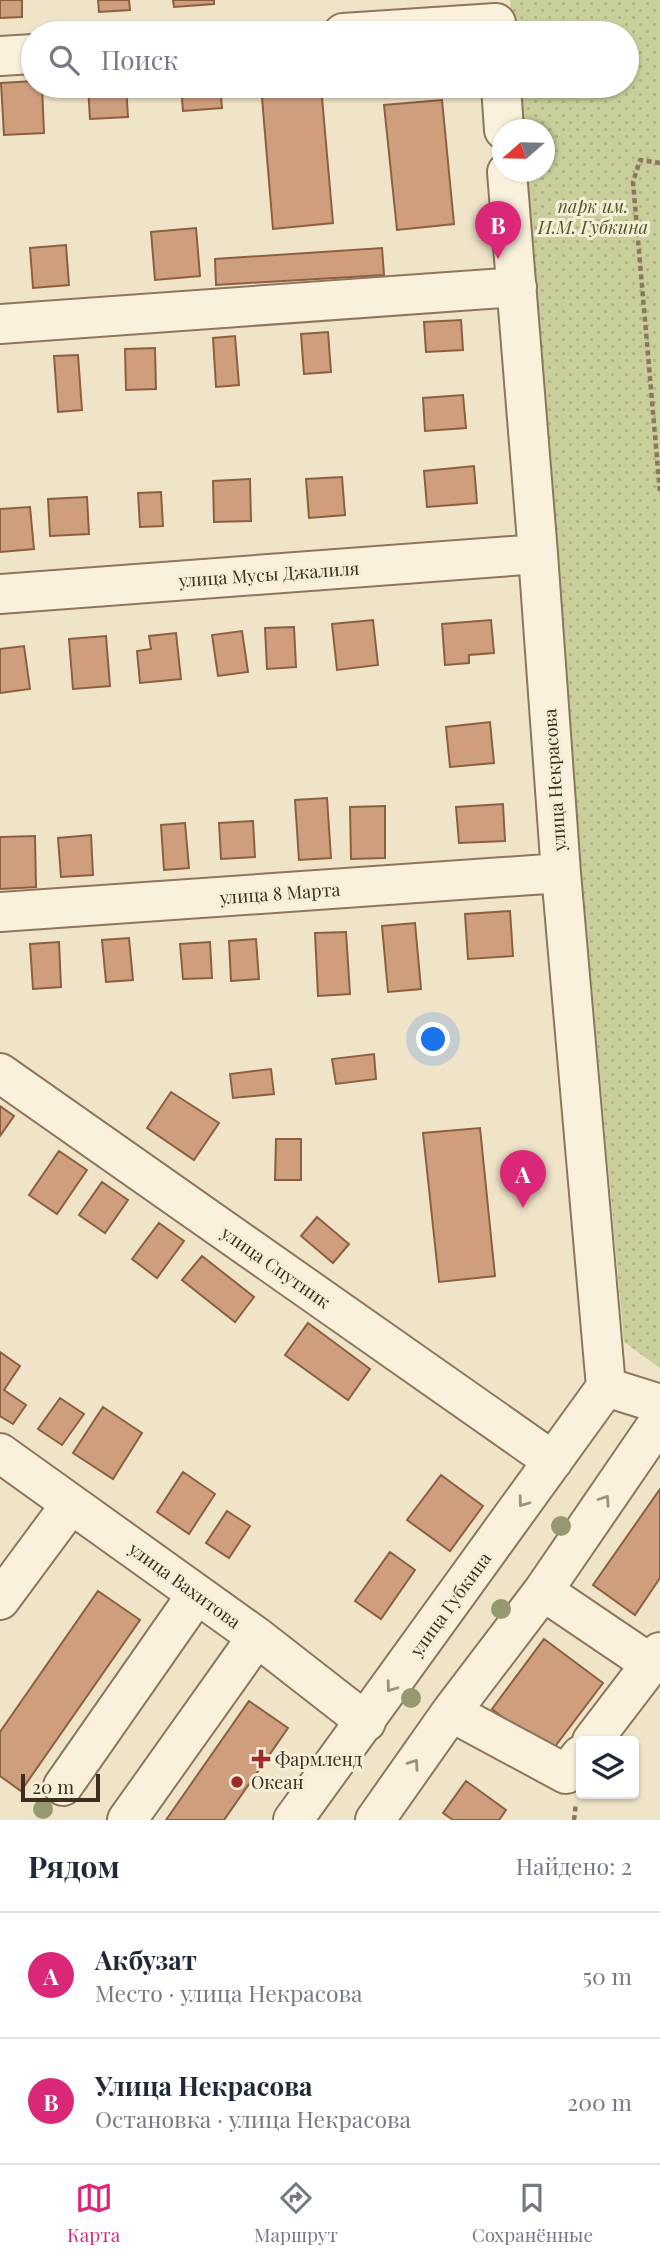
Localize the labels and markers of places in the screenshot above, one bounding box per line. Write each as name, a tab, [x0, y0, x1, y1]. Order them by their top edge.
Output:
pin: B	[475, 201, 521, 259]
pin: A	[500, 1150, 546, 1208]
place label: Фармленд	[275, 1747, 363, 1771]
marker: Фармленд	[253, 1751, 269, 1767]
place label: Океан	[251, 1770, 303, 1794]
marker: Океан	[229, 1774, 245, 1790]

